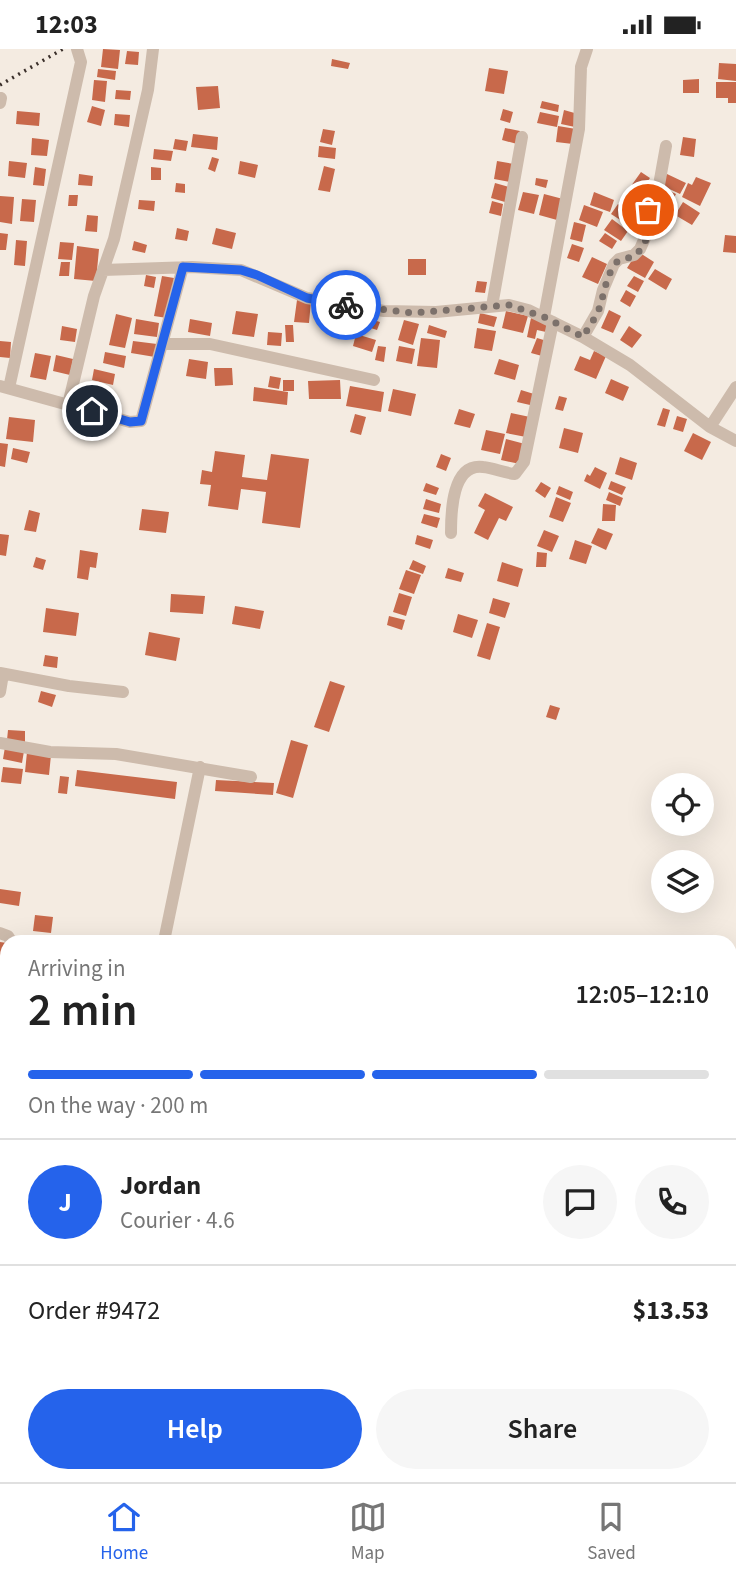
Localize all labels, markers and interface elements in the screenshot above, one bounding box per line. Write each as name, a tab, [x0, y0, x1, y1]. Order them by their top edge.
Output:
text: 12:03	[35, 6, 98, 43]
pin	[618, 180, 678, 240]
icon: bag	[629, 191, 667, 229]
courier	[311, 270, 381, 340]
icon: bike	[327, 286, 365, 324]
pin	[62, 381, 122, 441]
icon: home	[73, 392, 111, 430]
map controls	[651, 773, 714, 913]
button: locate	[651, 773, 714, 836]
button: layers	[651, 850, 714, 913]
text: Arriving in	[28, 952, 126, 985]
text: 12:05–12:10	[576, 976, 709, 1013]
text: 2 min	[28, 978, 137, 1043]
text: On the way · 200 m	[28, 1089, 208, 1122]
button: chat	[543, 1165, 617, 1239]
button: phone	[635, 1165, 709, 1239]
text: Jordan	[120, 1167, 201, 1204]
text: J	[58, 1184, 72, 1221]
text: Courier · 4.6	[120, 1204, 235, 1237]
text: Order #9472	[28, 1292, 160, 1329]
text: $13.53	[633, 1292, 709, 1329]
button: Help	[28, 1389, 362, 1469]
button: Share	[376, 1389, 709, 1469]
tab: Home	[100, 1498, 148, 1567]
tab: Map	[349, 1498, 387, 1567]
tab: Saved	[587, 1498, 636, 1567]

